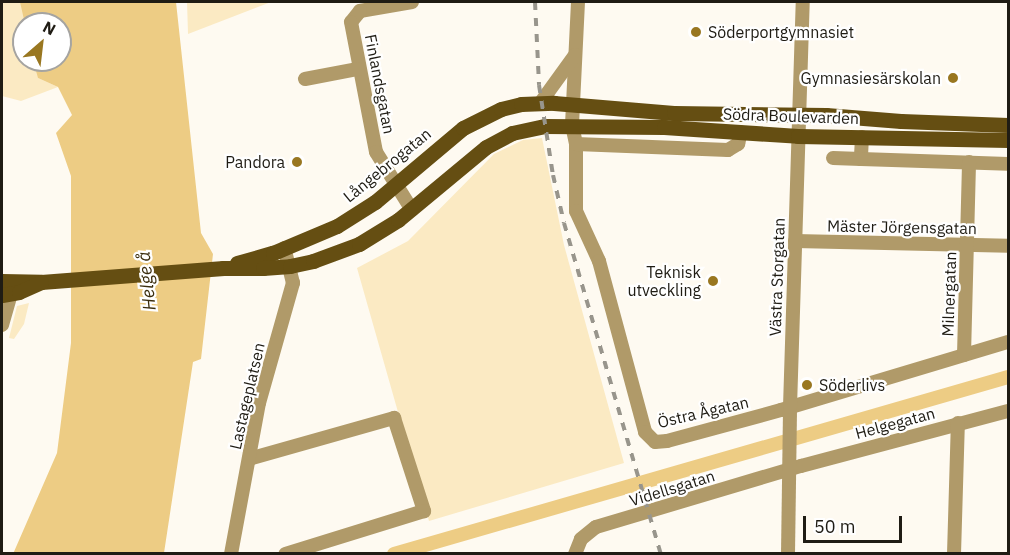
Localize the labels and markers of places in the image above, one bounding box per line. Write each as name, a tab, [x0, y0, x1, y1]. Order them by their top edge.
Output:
place label: Söderportgymnasiet	[708, 22, 854, 42]
marker: Söderportgymnasiet	[689, 25, 703, 39]
place label: Gymnasiesärskolan	[801, 68, 941, 88]
marker: Gymnasiesärskolan	[946, 71, 960, 85]
place label: Pandora	[225, 152, 285, 172]
marker: Pandora	[290, 155, 304, 169]
place label: Teknisk utveckling	[627, 262, 701, 300]
marker: Teknisk utveckling	[706, 274, 720, 288]
place label: Söderlivs	[819, 375, 885, 395]
marker: Söderlivs	[800, 378, 814, 392]

